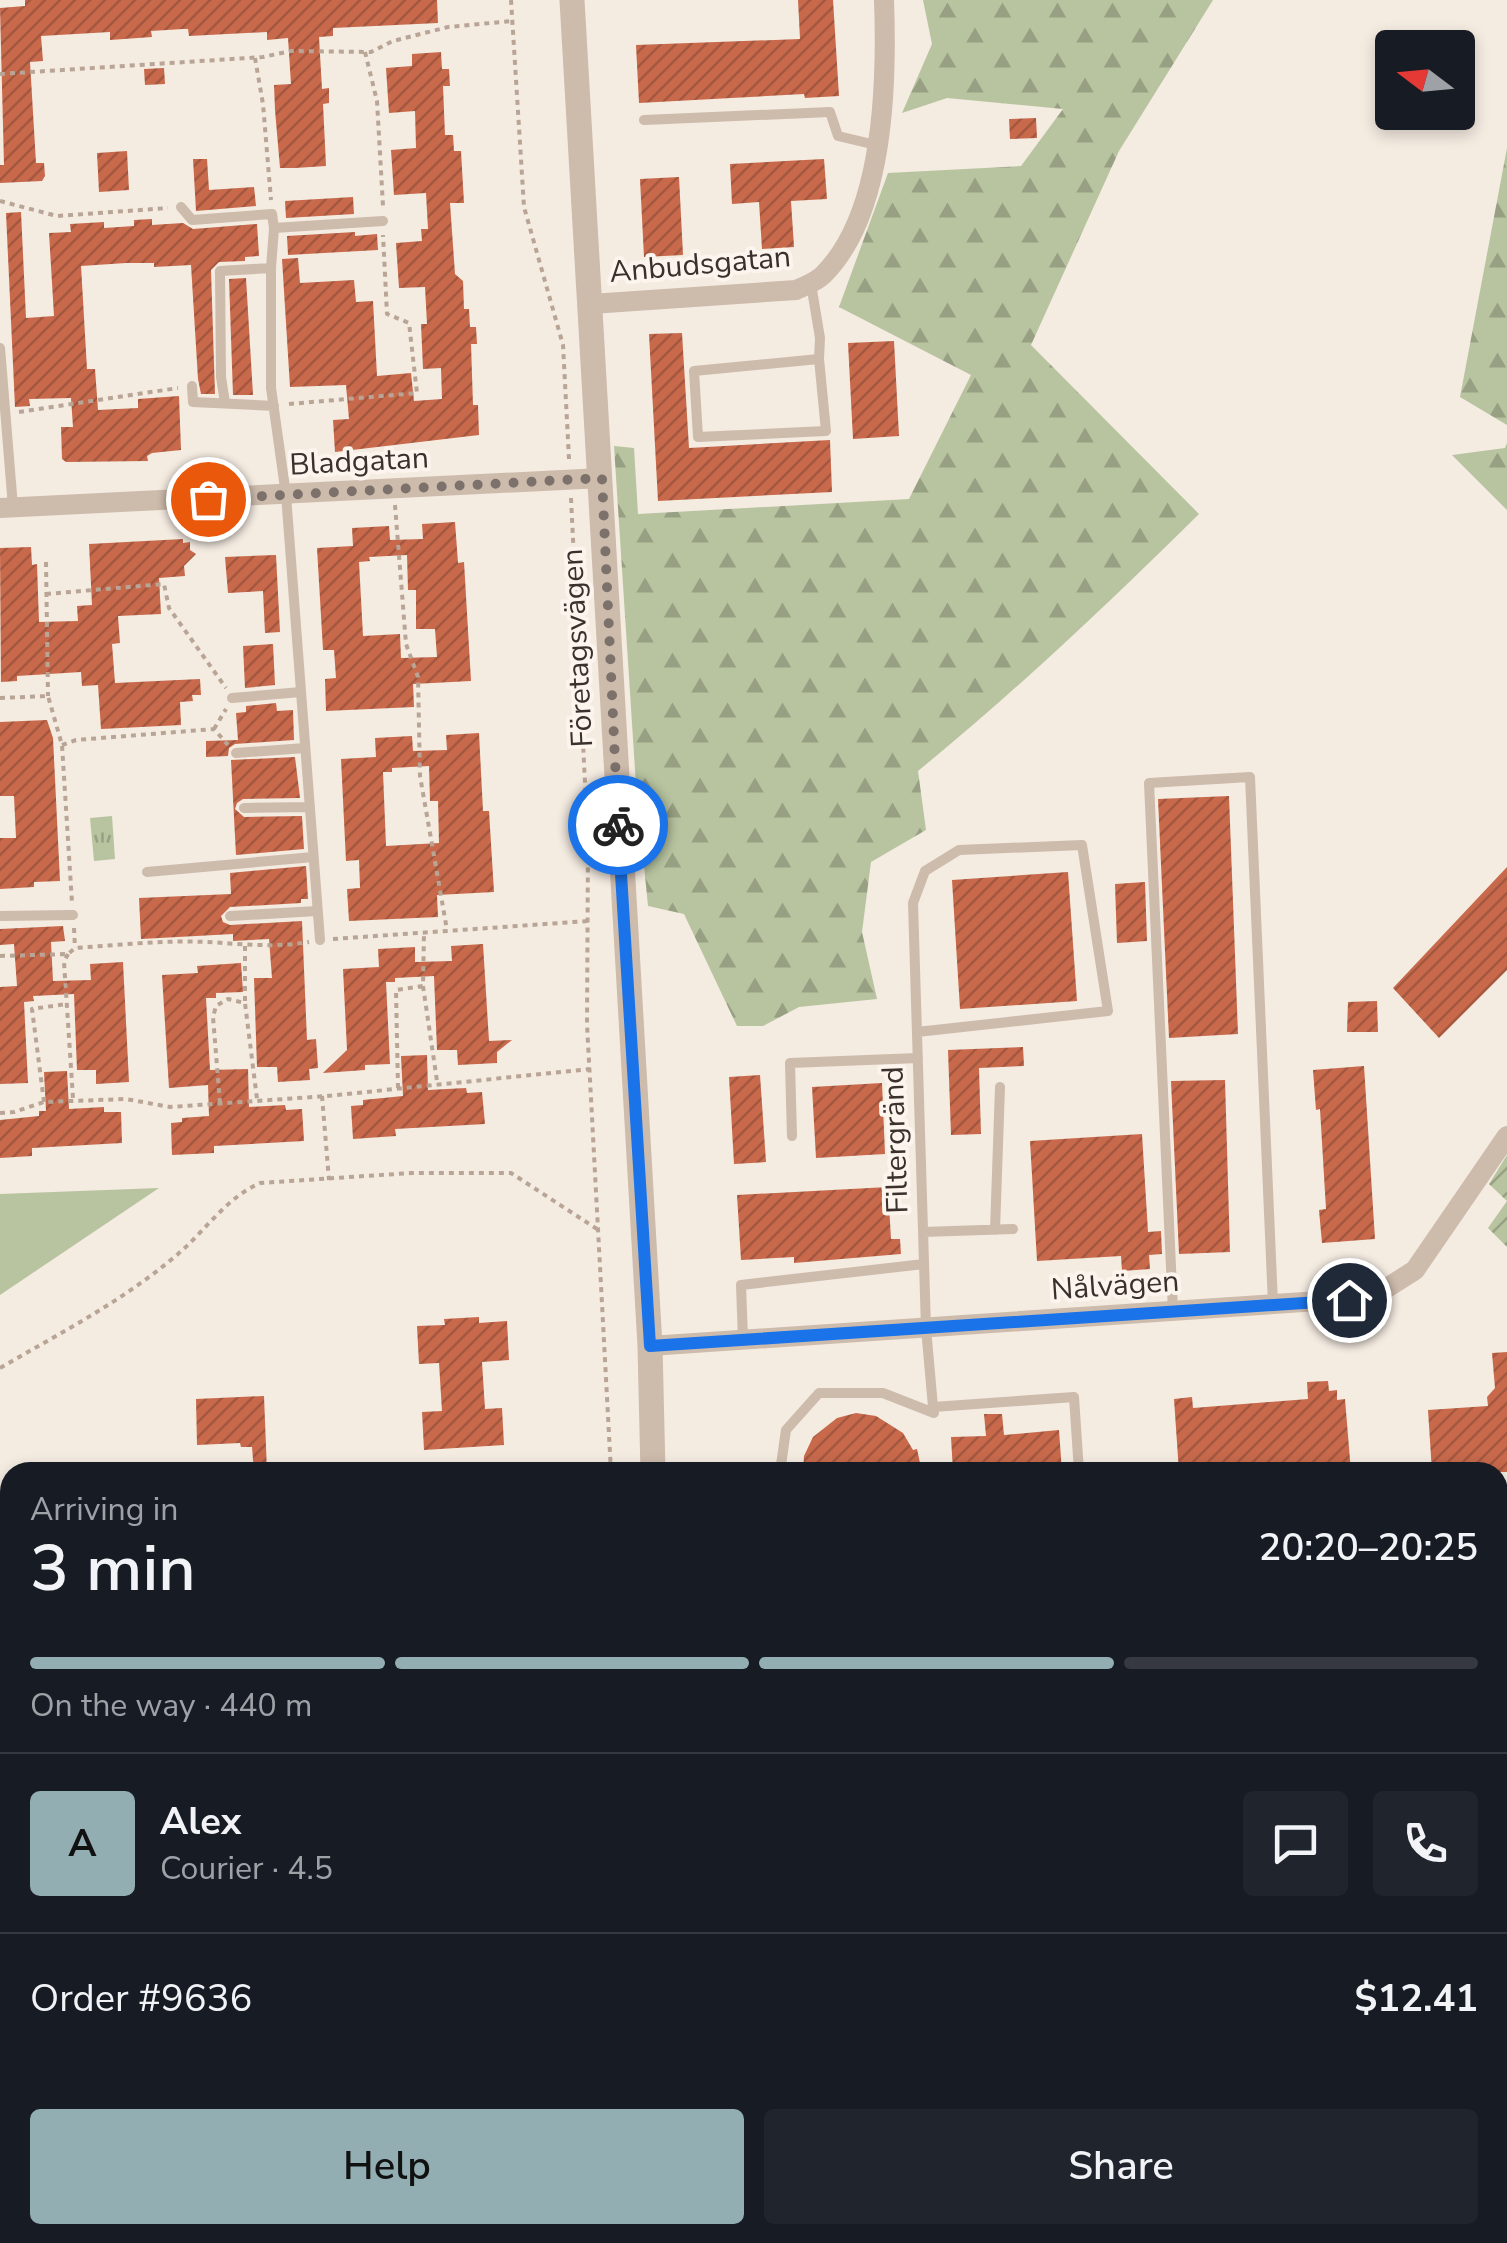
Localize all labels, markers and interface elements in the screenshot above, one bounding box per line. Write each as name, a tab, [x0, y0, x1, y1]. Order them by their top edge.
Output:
north arrow	[1375, 30, 1475, 130]
map controls	[1375, 30, 1475, 130]
street label: Anbudsgatan	[608, 236, 793, 293]
street label: Bladgatan	[288, 437, 430, 486]
pin	[166, 457, 251, 542]
icon: bag	[181, 472, 236, 527]
street label: Företagsvägen	[552, 548, 603, 748]
courier	[568, 775, 668, 875]
icon: bike	[591, 798, 646, 853]
street label: Filtergränd	[872, 1066, 919, 1214]
pin	[1307, 1258, 1392, 1343]
street label: Nålvägen	[1050, 1261, 1180, 1310]
icon: home	[1322, 1273, 1377, 1328]
text: Arriving in	[30, 1488, 178, 1531]
text: 20:20–20:25	[1259, 1522, 1478, 1573]
text: 3 min	[30, 1524, 196, 1613]
text: On the way · 440 m	[30, 1684, 312, 1727]
button: chat	[1243, 1791, 1348, 1896]
button: phone	[1373, 1791, 1478, 1896]
text: Alex	[160, 1796, 241, 1847]
text: A	[68, 1818, 97, 1869]
text: Courier · 4.5	[160, 1847, 333, 1890]
text: Order #9636	[30, 1973, 252, 2024]
text: $12.41	[1355, 1973, 1478, 2024]
button: Help	[30, 2109, 744, 2224]
button: Share	[764, 2109, 1478, 2224]

